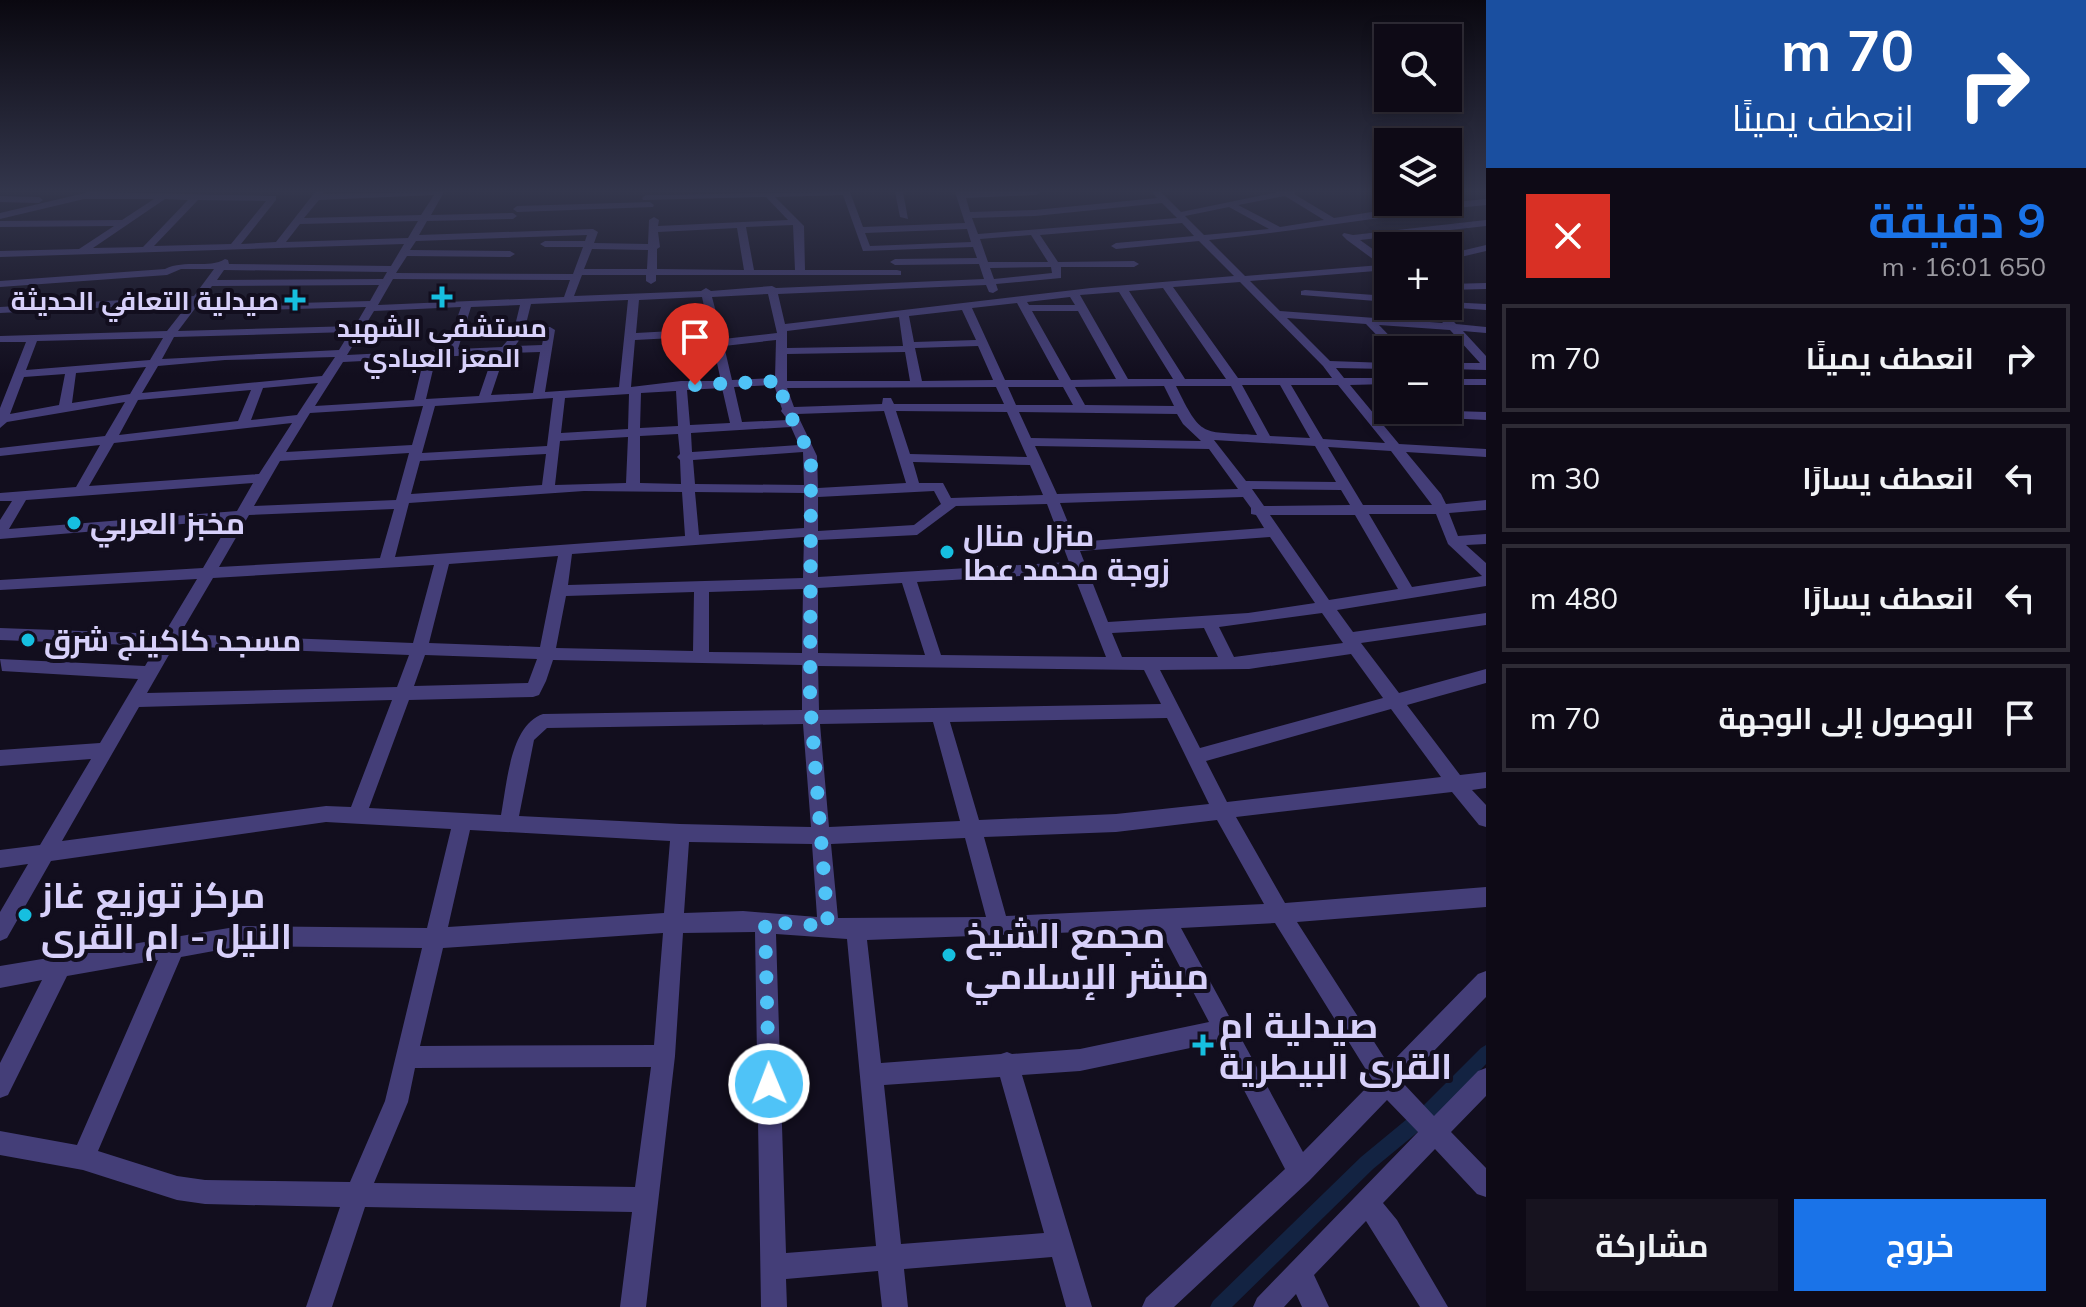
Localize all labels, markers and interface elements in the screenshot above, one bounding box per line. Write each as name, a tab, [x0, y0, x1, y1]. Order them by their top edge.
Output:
text: 70 m	[1781, 15, 1914, 85]
map controls	[1374, 24, 1462, 424]
button: search	[1374, 24, 1462, 112]
icon: right	[1942, 32, 2046, 136]
text: انعطف يمينًا	[1732, 95, 1914, 140]
button: layers	[1374, 128, 1462, 216]
text: 9 دقيقة	[1868, 190, 2046, 250]
button: close	[1526, 194, 1610, 278]
button: +	[1374, 232, 1462, 320]
text: 650 m · 16:01	[1882, 250, 2046, 283]
place label: صيدلية التعافي الحديثة	[11, 284, 279, 322]
marker: مستشفى الشهيد المعز العبادي	[431, 286, 453, 308]
marker: صيدلية التعافي الحديثة	[286, 291, 304, 309]
pin	[661, 303, 729, 385]
place label: مستشفى الشهيد المعز العبادي	[337, 311, 547, 379]
icon: arrive	[673, 315, 717, 359]
button: −	[1374, 336, 1462, 424]
icon: right	[1998, 336, 2042, 380]
text: 70 m	[1530, 339, 1600, 377]
text: انعطف يمينًا	[1806, 339, 1974, 377]
icon: left	[1998, 456, 2042, 500]
text: 30 m	[1530, 459, 1600, 497]
text: انعطف يسارًا	[1802, 459, 1974, 497]
place label: مخبز العربي	[90, 504, 245, 548]
marker: مخبز العربي	[65, 514, 83, 532]
place label: منزل منال زوجة محمد عطا	[963, 516, 1170, 588]
marker: منزل منال زوجة محمد عطا	[938, 543, 956, 561]
icon: left	[1998, 576, 2042, 620]
text: 480 m	[1530, 579, 1618, 617]
text: انعطف يسارًا	[1802, 579, 1974, 617]
place label: مسجد كاكينج شرق	[44, 621, 301, 661]
marker: مسجد كاكينج شرق	[19, 631, 37, 649]
icon: arrive	[1998, 696, 2042, 740]
text: 70 m	[1530, 699, 1600, 737]
text: الوصول إلى الوجهة	[1719, 699, 1974, 737]
place label: مركز توزيع غاز النيل - ام القرى	[40, 872, 292, 961]
marker: مركز توزيع غاز النيل - ام القرى	[16, 906, 34, 924]
place label: مجمع الشيخ مبشر الإسلامي	[965, 912, 1209, 1006]
marker: مجمع الشيخ مبشر الإسلامي	[940, 946, 958, 964]
place label: صيدلية ام القرى البيطرية	[1219, 1002, 1452, 1088]
marker: صيدلية ام القرى البيطرية	[1194, 1036, 1212, 1054]
position arrow	[727, 1042, 811, 1126]
button: مشاركة	[1526, 1199, 1778, 1291]
button: خروج	[1794, 1199, 2046, 1291]

